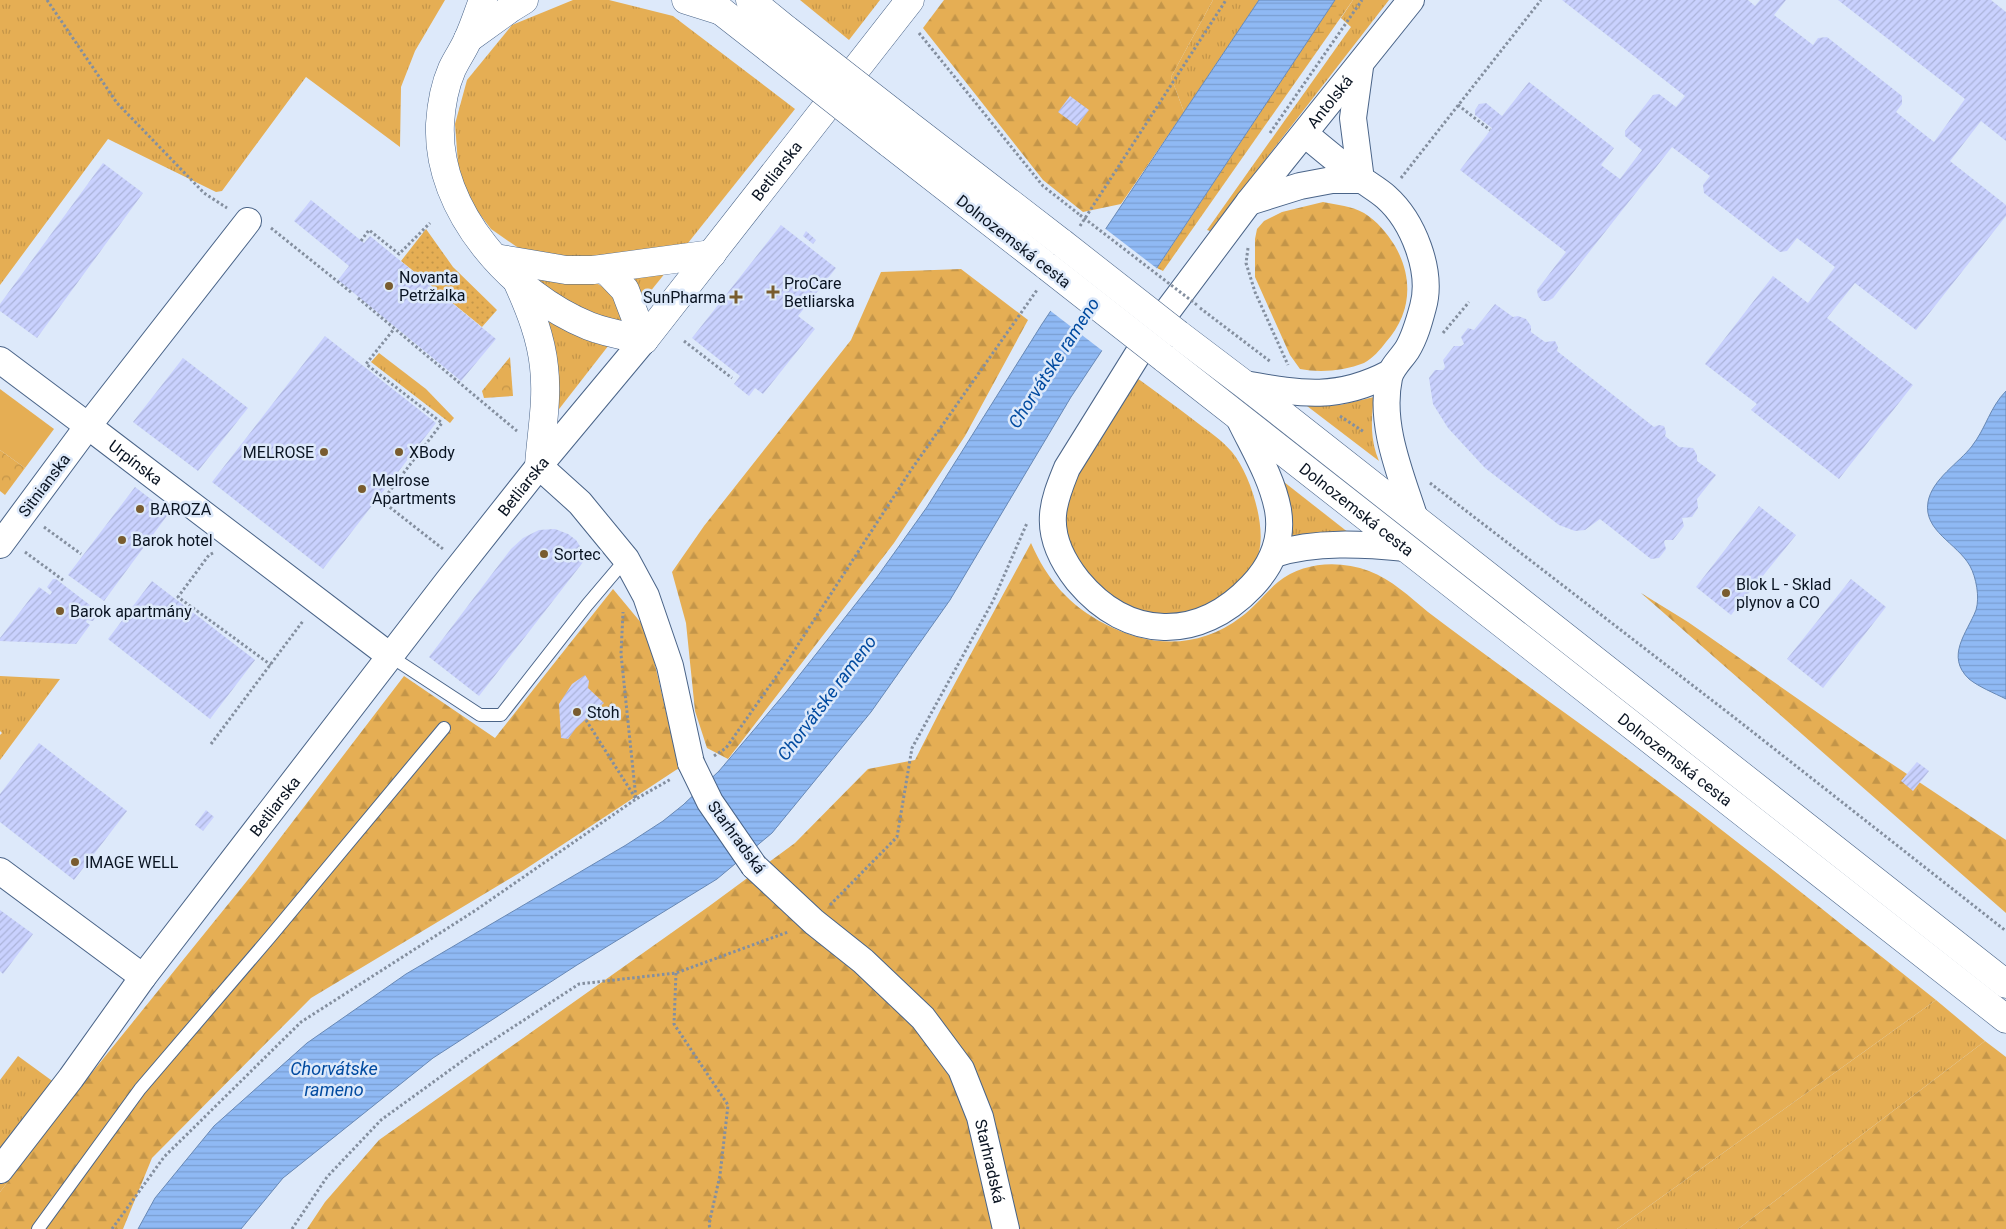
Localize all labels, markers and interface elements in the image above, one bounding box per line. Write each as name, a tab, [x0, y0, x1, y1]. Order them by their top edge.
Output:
street label: Antolská	[1303, 72, 1357, 132]
street label: Betliarska	[748, 137, 806, 205]
street label: Dolnozemská cesta	[953, 191, 1075, 292]
place label: Novanta Petržalka	[399, 268, 465, 305]
place label: ProCare Betliarska	[784, 274, 855, 311]
marker: Novanta Petržalka	[383, 280, 395, 292]
marker: ProCare Betliarska	[766, 285, 780, 299]
place label: SunPharma	[643, 288, 726, 307]
marker: SunPharma	[730, 291, 742, 303]
water label: Chorvátske rameno	[1004, 294, 1104, 432]
street label: Urpínska	[105, 436, 166, 489]
place label: MELROSE	[243, 443, 314, 462]
place label: XBody	[409, 443, 455, 462]
marker: MELROSE	[318, 446, 330, 458]
marker: XBody	[393, 446, 405, 458]
street label: Sitnianska	[15, 450, 74, 521]
street label: Betliarska	[494, 453, 553, 520]
street label: Dolnozemská cesta	[1296, 459, 1417, 560]
place label: Melrose Apartments	[372, 471, 456, 508]
marker: Melrose Apartments	[356, 483, 368, 495]
place label: BAROZA	[150, 500, 212, 519]
marker: BAROZA	[134, 503, 146, 515]
place label: Barok hotel	[132, 531, 213, 550]
marker: Barok hotel	[116, 534, 128, 546]
place label: Sortec	[554, 545, 601, 564]
marker: Sortec	[538, 548, 550, 560]
place label: Blok L - Sklad plynov a CO	[1736, 575, 1831, 612]
marker: Blok L - Sklad plynov a CO	[1720, 587, 1732, 599]
place label: Barok apartmány	[70, 602, 192, 621]
marker: Barok apartmány	[54, 605, 66, 617]
water label: Chorvátske rameno	[773, 631, 880, 764]
place label: Stoh	[587, 703, 620, 722]
marker: Stoh	[571, 706, 583, 718]
street label: Dolnozemská cesta	[1614, 709, 1736, 810]
street label: Betliarska	[246, 773, 304, 840]
street label: Starhradská	[704, 797, 769, 877]
place label: IMAGE WELL	[85, 853, 179, 872]
marker: IMAGE WELL	[69, 856, 81, 868]
water label: Chorvátske rameno	[290, 1058, 378, 1100]
street label: Starhradská	[971, 1117, 1009, 1205]

